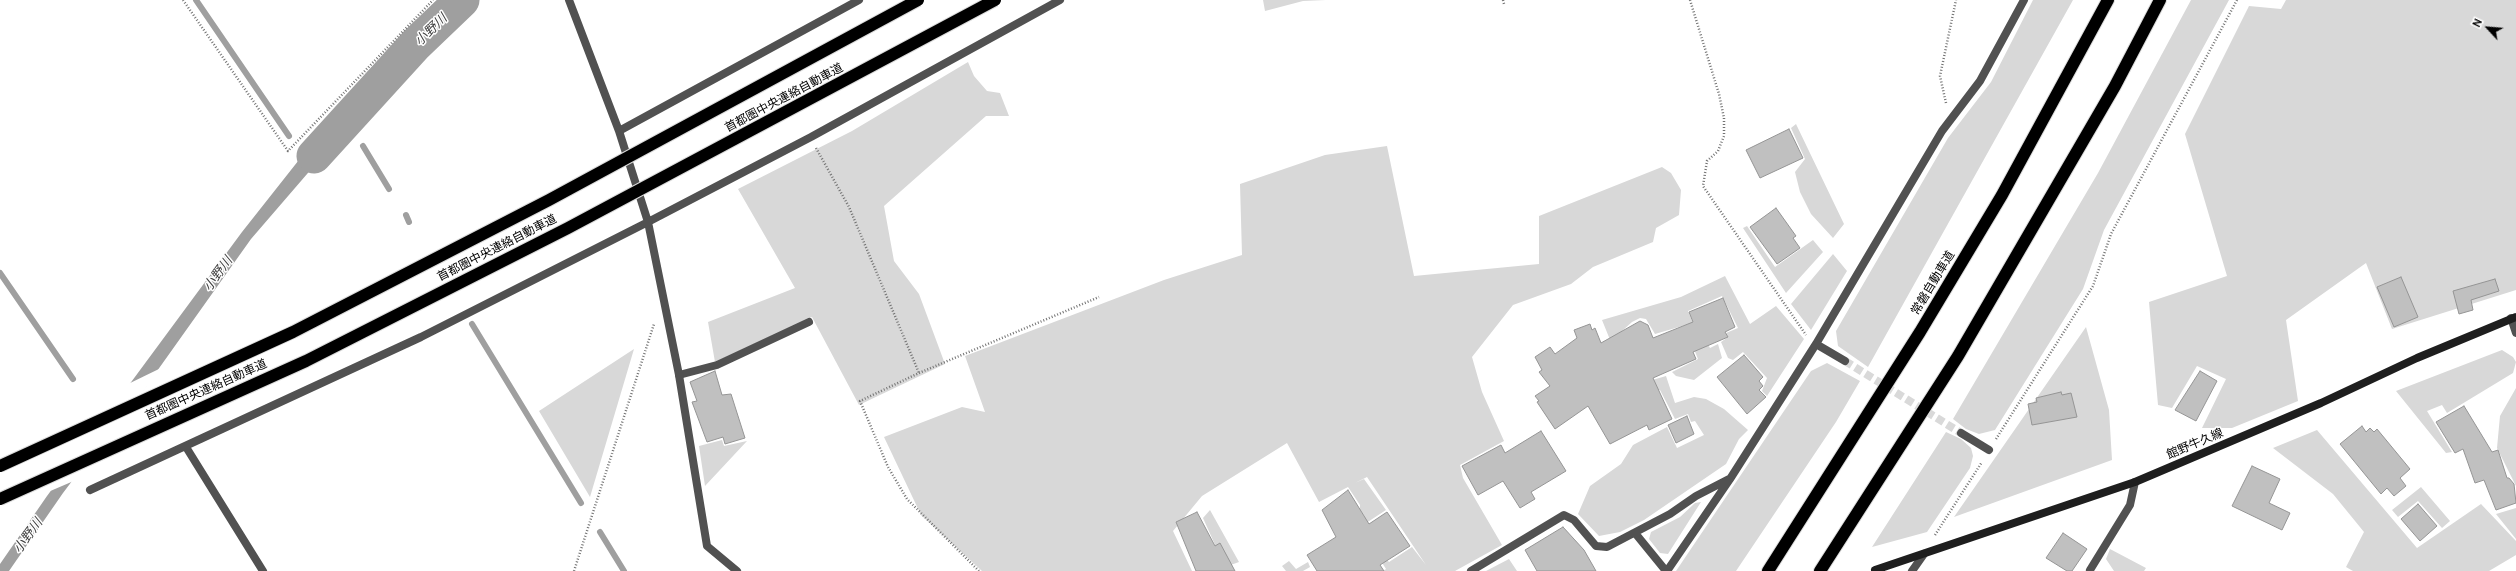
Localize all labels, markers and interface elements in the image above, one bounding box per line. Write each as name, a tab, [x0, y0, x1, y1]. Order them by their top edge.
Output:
north arrow	[2468, 8, 2508, 48]
water label: 小野川	[412, 11, 450, 49]
text: N	[2469, 16, 2485, 29]
street label: 首都圏中央連絡自動車道	[722, 61, 846, 135]
street label: 首都圏中央連絡自動車道	[435, 212, 559, 284]
street label: 常磐自動車道	[1908, 248, 1958, 318]
water label: 小野川	[200, 254, 236, 294]
street label: 首都圏中央連絡自動車道	[143, 357, 269, 423]
street label: 館野牛久線	[2165, 426, 2225, 462]
water label: 小野川	[10, 516, 46, 556]

